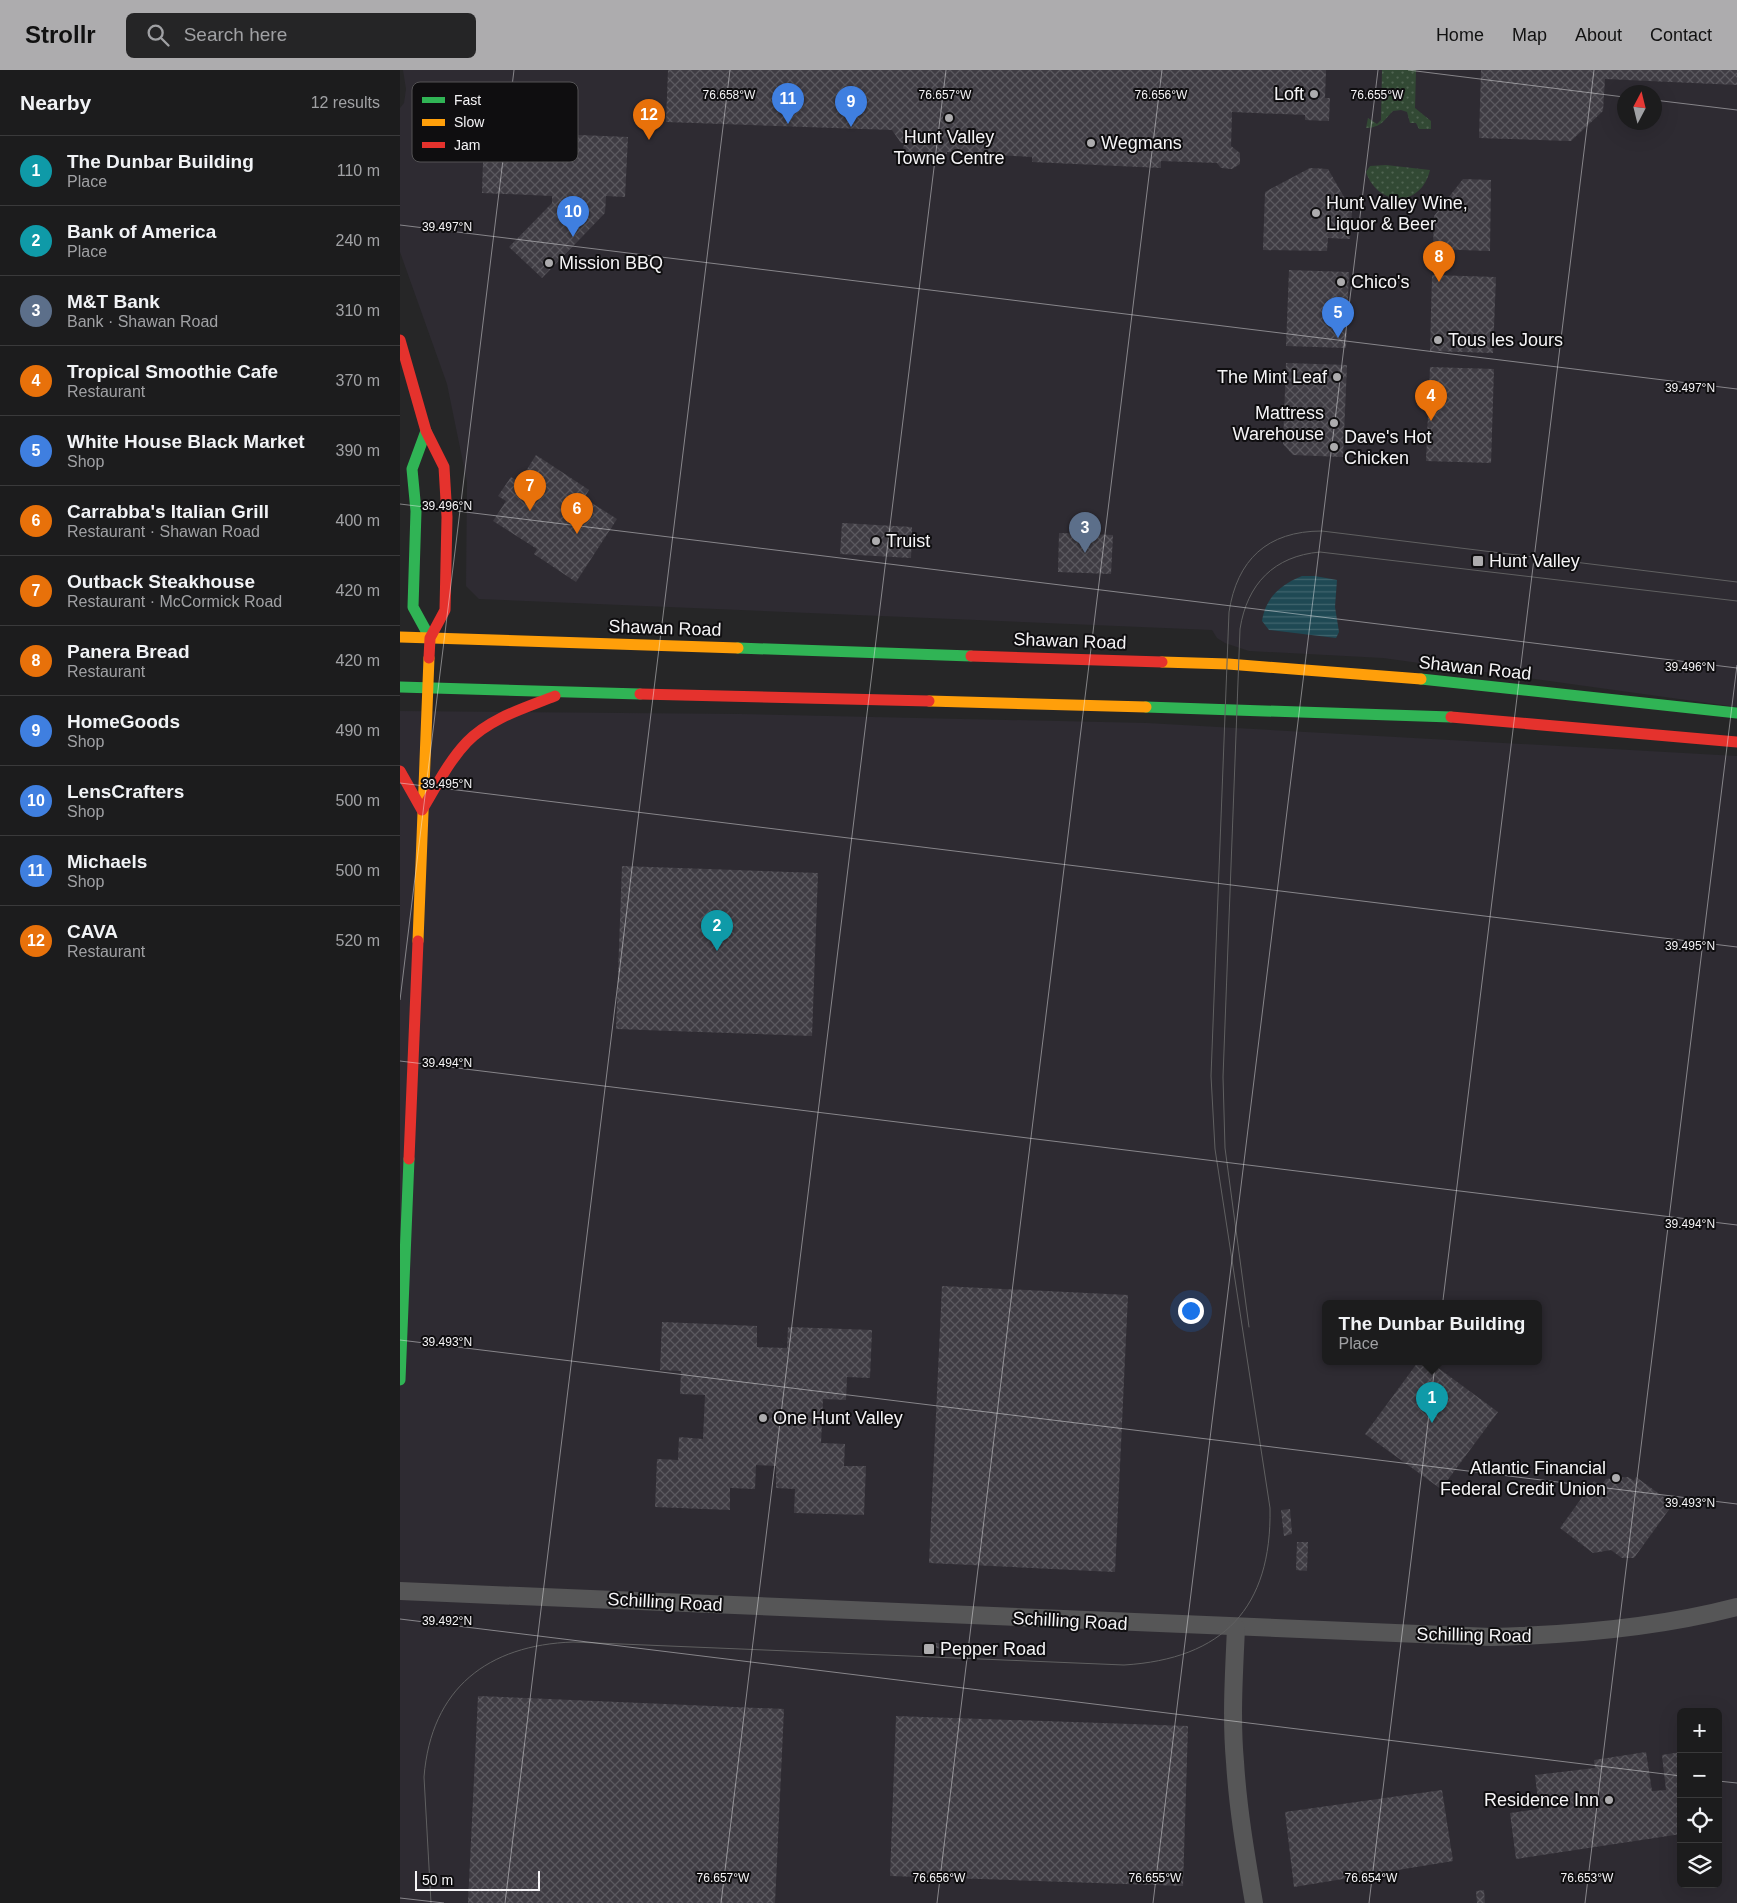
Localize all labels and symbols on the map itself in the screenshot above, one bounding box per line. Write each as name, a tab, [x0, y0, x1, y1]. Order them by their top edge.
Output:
legend	[412, 82, 578, 162]
pin: 11	[772, 83, 804, 124]
place label: Loft	[1274, 84, 1304, 104]
north arrow	[1617, 85, 1662, 130]
pin: 9	[835, 86, 867, 127]
text: 76.658°W	[703, 88, 756, 102]
text: 76.657°W	[919, 88, 972, 102]
text: 76.656°W	[1135, 88, 1188, 102]
marker: Loft	[1308, 88, 1320, 100]
text: 76.655°W	[1351, 88, 1404, 102]
text: Fast	[454, 92, 481, 108]
pin: 12	[633, 99, 665, 140]
marker: Hunt Valley Towne Centre	[943, 112, 955, 124]
text: Slow	[454, 114, 485, 130]
place label: Hunt Valley Towne Centre	[893, 127, 1005, 168]
place label: Wegmans	[1101, 133, 1182, 153]
text: Jam	[454, 137, 480, 153]
marker: Wegmans	[1085, 137, 1097, 149]
place label: Hunt Valley Wine, Liquor & Beer	[1326, 193, 1468, 234]
pin: 10	[557, 196, 589, 237]
marker: Hunt Valley Wine, Liquor & Beer	[1310, 207, 1322, 219]
text: 39.497°N	[422, 220, 472, 234]
pin: 8	[1423, 241, 1455, 282]
place label: Mission BBQ	[559, 253, 663, 273]
marker: Mission BBQ	[543, 257, 555, 269]
place label: Chico's	[1351, 272, 1409, 292]
marker: Chico's	[1335, 276, 1347, 288]
pin: 5	[1322, 297, 1354, 338]
place label: Tous les Jours	[1448, 330, 1563, 350]
marker: Tous les Jours	[1432, 334, 1444, 346]
place label: The Mint Leaf	[1217, 367, 1328, 387]
marker: The Mint Leaf	[1331, 371, 1343, 383]
pin: 4	[1415, 380, 1447, 421]
text: 39.497°N	[1665, 381, 1715, 395]
place label: Mattress Warehouse	[1233, 403, 1324, 444]
marker: Mattress Warehouse	[1328, 417, 1340, 429]
place label: Dave's Hot Chicken	[1344, 427, 1431, 468]
marker: Dave's Hot Chicken	[1328, 441, 1340, 453]
pin: 7	[514, 470, 546, 511]
pin: 6	[561, 493, 593, 534]
text: 39.496°N	[422, 499, 472, 513]
pin: 3	[1069, 512, 1101, 553]
place label: Truist	[886, 531, 930, 551]
marker: Truist	[870, 535, 882, 547]
place label: Hunt Valley	[1489, 551, 1580, 571]
marker: Hunt Valley	[1471, 554, 1485, 568]
street label: Shawan Road	[608, 616, 722, 640]
street label: Shawan Road	[1013, 629, 1127, 653]
street label: Shawan Road	[1418, 652, 1532, 684]
text: 39.496°N	[1665, 660, 1715, 674]
text: 39.495°N	[422, 777, 472, 791]
pin: 2	[701, 910, 733, 951]
text: 39.495°N	[1665, 939, 1715, 953]
text: 39.494°N	[422, 1056, 472, 1070]
text: 39.494°N	[1665, 1217, 1715, 1231]
your location	[1178, 1298, 1204, 1324]
text: 39.493°N	[422, 1335, 472, 1349]
pin: 1	[1416, 1382, 1448, 1423]
place label: One Hunt Valley	[773, 1408, 903, 1428]
marker: One Hunt Valley	[757, 1412, 769, 1424]
place label: Atlantic Financial Federal Credit Union	[1440, 1458, 1606, 1499]
marker: Atlantic Financial Federal Credit Union	[1610, 1472, 1622, 1484]
text: 39.493°N	[1665, 1496, 1715, 1510]
street label: Schilling Road	[607, 1589, 723, 1615]
street label: Schilling Road	[1012, 1608, 1128, 1634]
text: 39.492°N	[422, 1614, 472, 1628]
street label: Schilling Road	[1416, 1624, 1532, 1646]
place label: Pepper Road	[940, 1639, 1046, 1659]
marker: Pepper Road	[922, 1642, 936, 1656]
place label: Residence Inn	[1484, 1790, 1599, 1810]
marker: Residence Inn	[1603, 1794, 1615, 1806]
scale bar	[415, 1868, 540, 1891]
text: 76.657°W	[697, 1871, 750, 1885]
text: 76.656°W	[913, 1871, 966, 1885]
text: 76.655°W	[1129, 1871, 1182, 1885]
text: 76.654°W	[1345, 1871, 1398, 1885]
text: 76.653°W	[1561, 1871, 1614, 1885]

